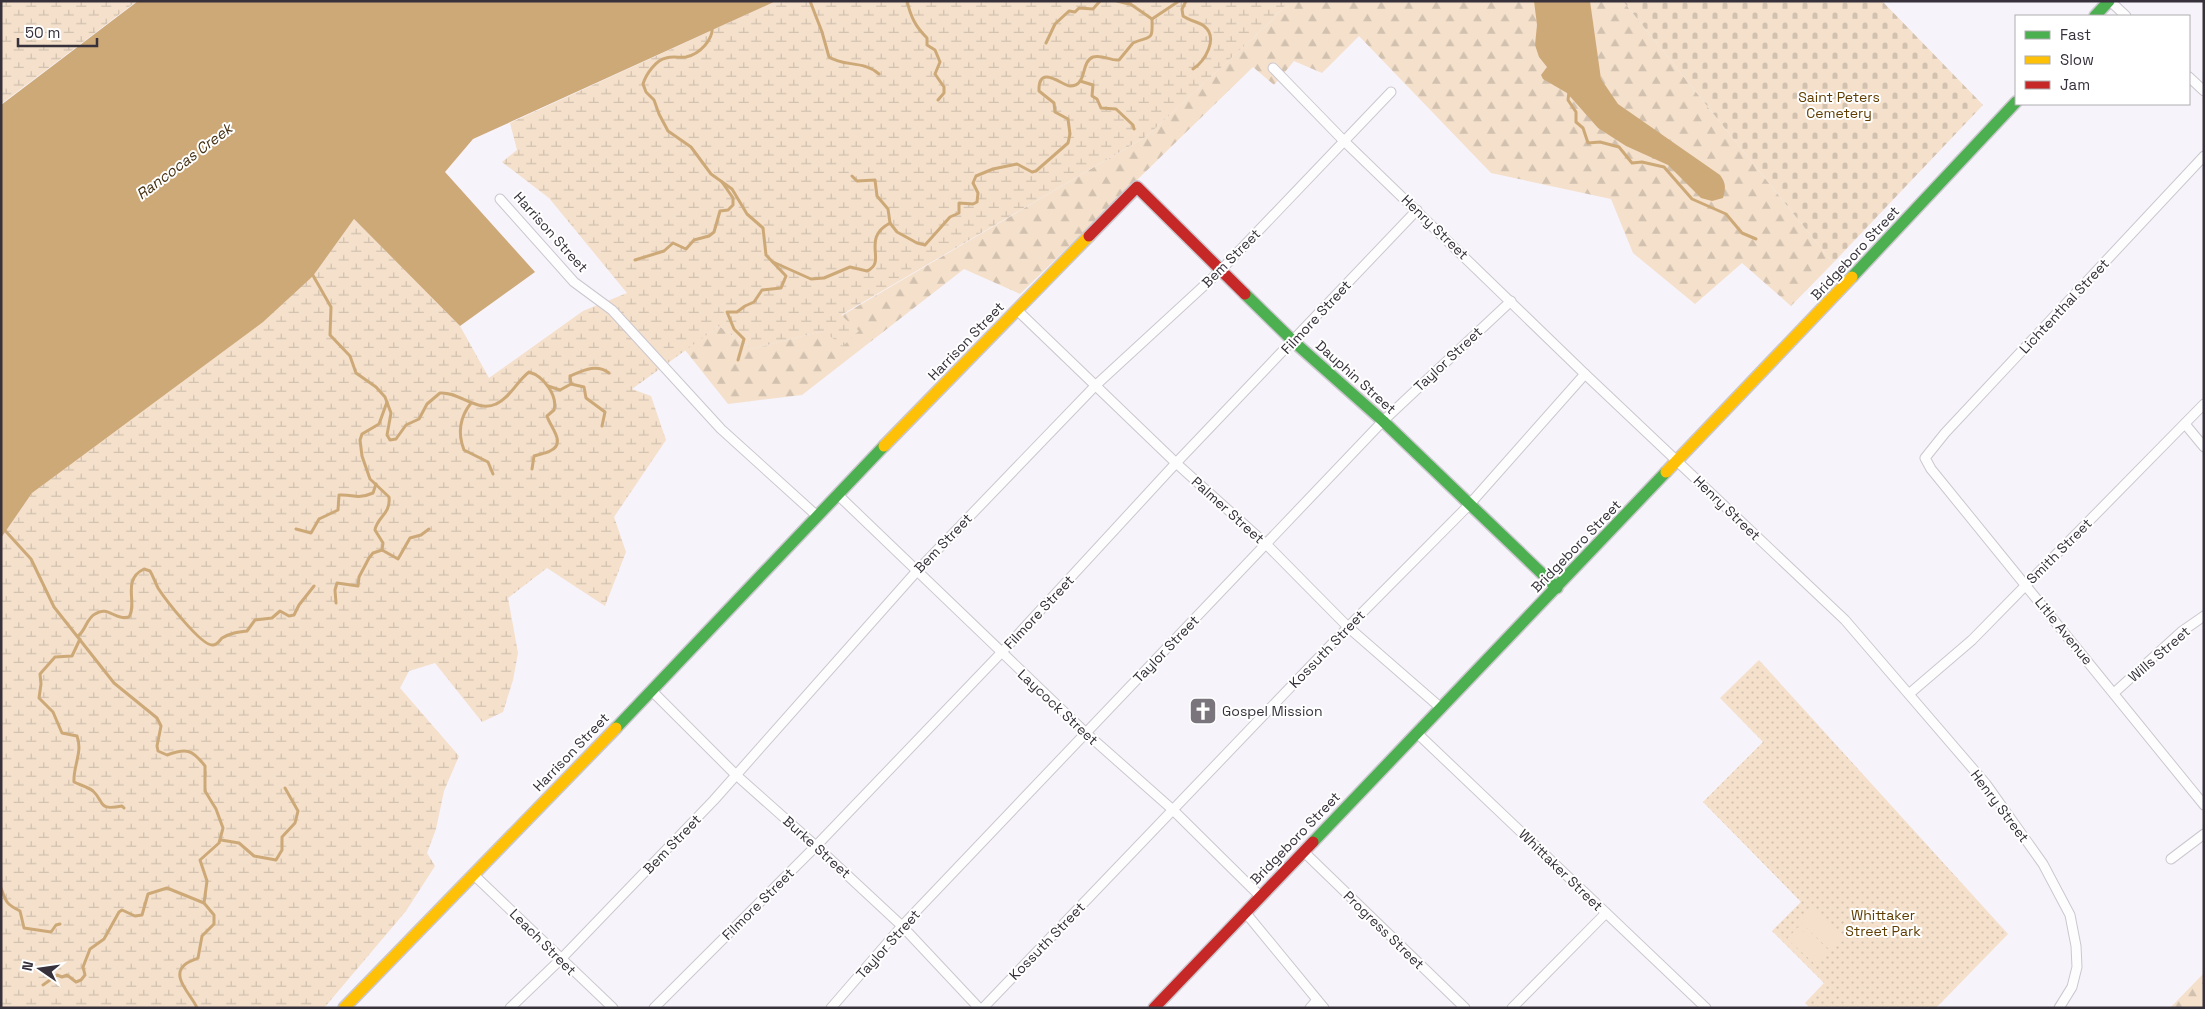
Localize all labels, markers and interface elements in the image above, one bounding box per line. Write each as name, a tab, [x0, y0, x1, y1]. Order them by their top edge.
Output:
scale bar	[18, 15, 96, 47]
legend	[2015, 15, 2190, 105]
text: 50 m	[25, 23, 60, 42]
text: Fast	[2060, 25, 2091, 44]
text: Slow	[2060, 50, 2094, 69]
text: Jam	[2060, 75, 2090, 94]
park label: Saint Peters Cemetery	[1798, 88, 1880, 122]
water label: Rancocas Creek	[132, 117, 237, 203]
street label: Harrison Street	[510, 188, 592, 276]
street label: Henry Street	[1398, 191, 1472, 263]
street label: Bridgeboro Street	[1807, 202, 1903, 304]
street label: Bem Street	[1198, 225, 1264, 291]
street label: Lichtenthal Street	[2015, 255, 2113, 357]
street label: Filmore Street	[1277, 276, 1355, 358]
street label: Harrison Street	[924, 298, 1008, 384]
street label: Taylor Street	[1410, 323, 1486, 395]
street label: Dauphin Street	[1312, 336, 1400, 418]
street label: Henry Street	[1690, 472, 1764, 544]
street label: Palmer Street	[1188, 473, 1268, 547]
street label: Bridgeboro Street	[1527, 496, 1625, 596]
street label: Bem Street	[910, 509, 976, 577]
street label: Smith Street	[2022, 514, 2096, 588]
street label: Filmore Street	[1000, 571, 1078, 653]
street label: Litle Avenue	[2031, 593, 2097, 669]
street label: Kossuth Street	[1285, 606, 1369, 692]
street label: Taylor Street	[1129, 611, 1203, 687]
street label: Wills Street	[2124, 622, 2194, 686]
street label: Laycock Street	[1014, 665, 1102, 749]
church icon: Gospel Mission	[1188, 696, 1218, 726]
place label: Gospel Mission	[1222, 702, 1323, 720]
street label: Harrison Street	[529, 709, 613, 795]
street label: Henry Street	[1967, 766, 2033, 846]
street label: Bridgeboro Street	[1246, 788, 1344, 888]
street label: Bem Street	[639, 810, 705, 878]
street label: Burke Street	[779, 812, 855, 882]
street label: Whittaker Street	[1515, 825, 1607, 915]
street label: Filmore Street	[718, 864, 798, 944]
street label: Progress Street	[1340, 887, 1428, 973]
street label: Kossuth Street	[1005, 898, 1089, 984]
street label: Leach Street	[506, 905, 580, 979]
street label: Taylor Street	[852, 906, 924, 982]
park label: Whittaker Street Park	[1845, 906, 1921, 940]
north arrow	[15, 944, 65, 994]
text: N	[18, 959, 37, 973]

